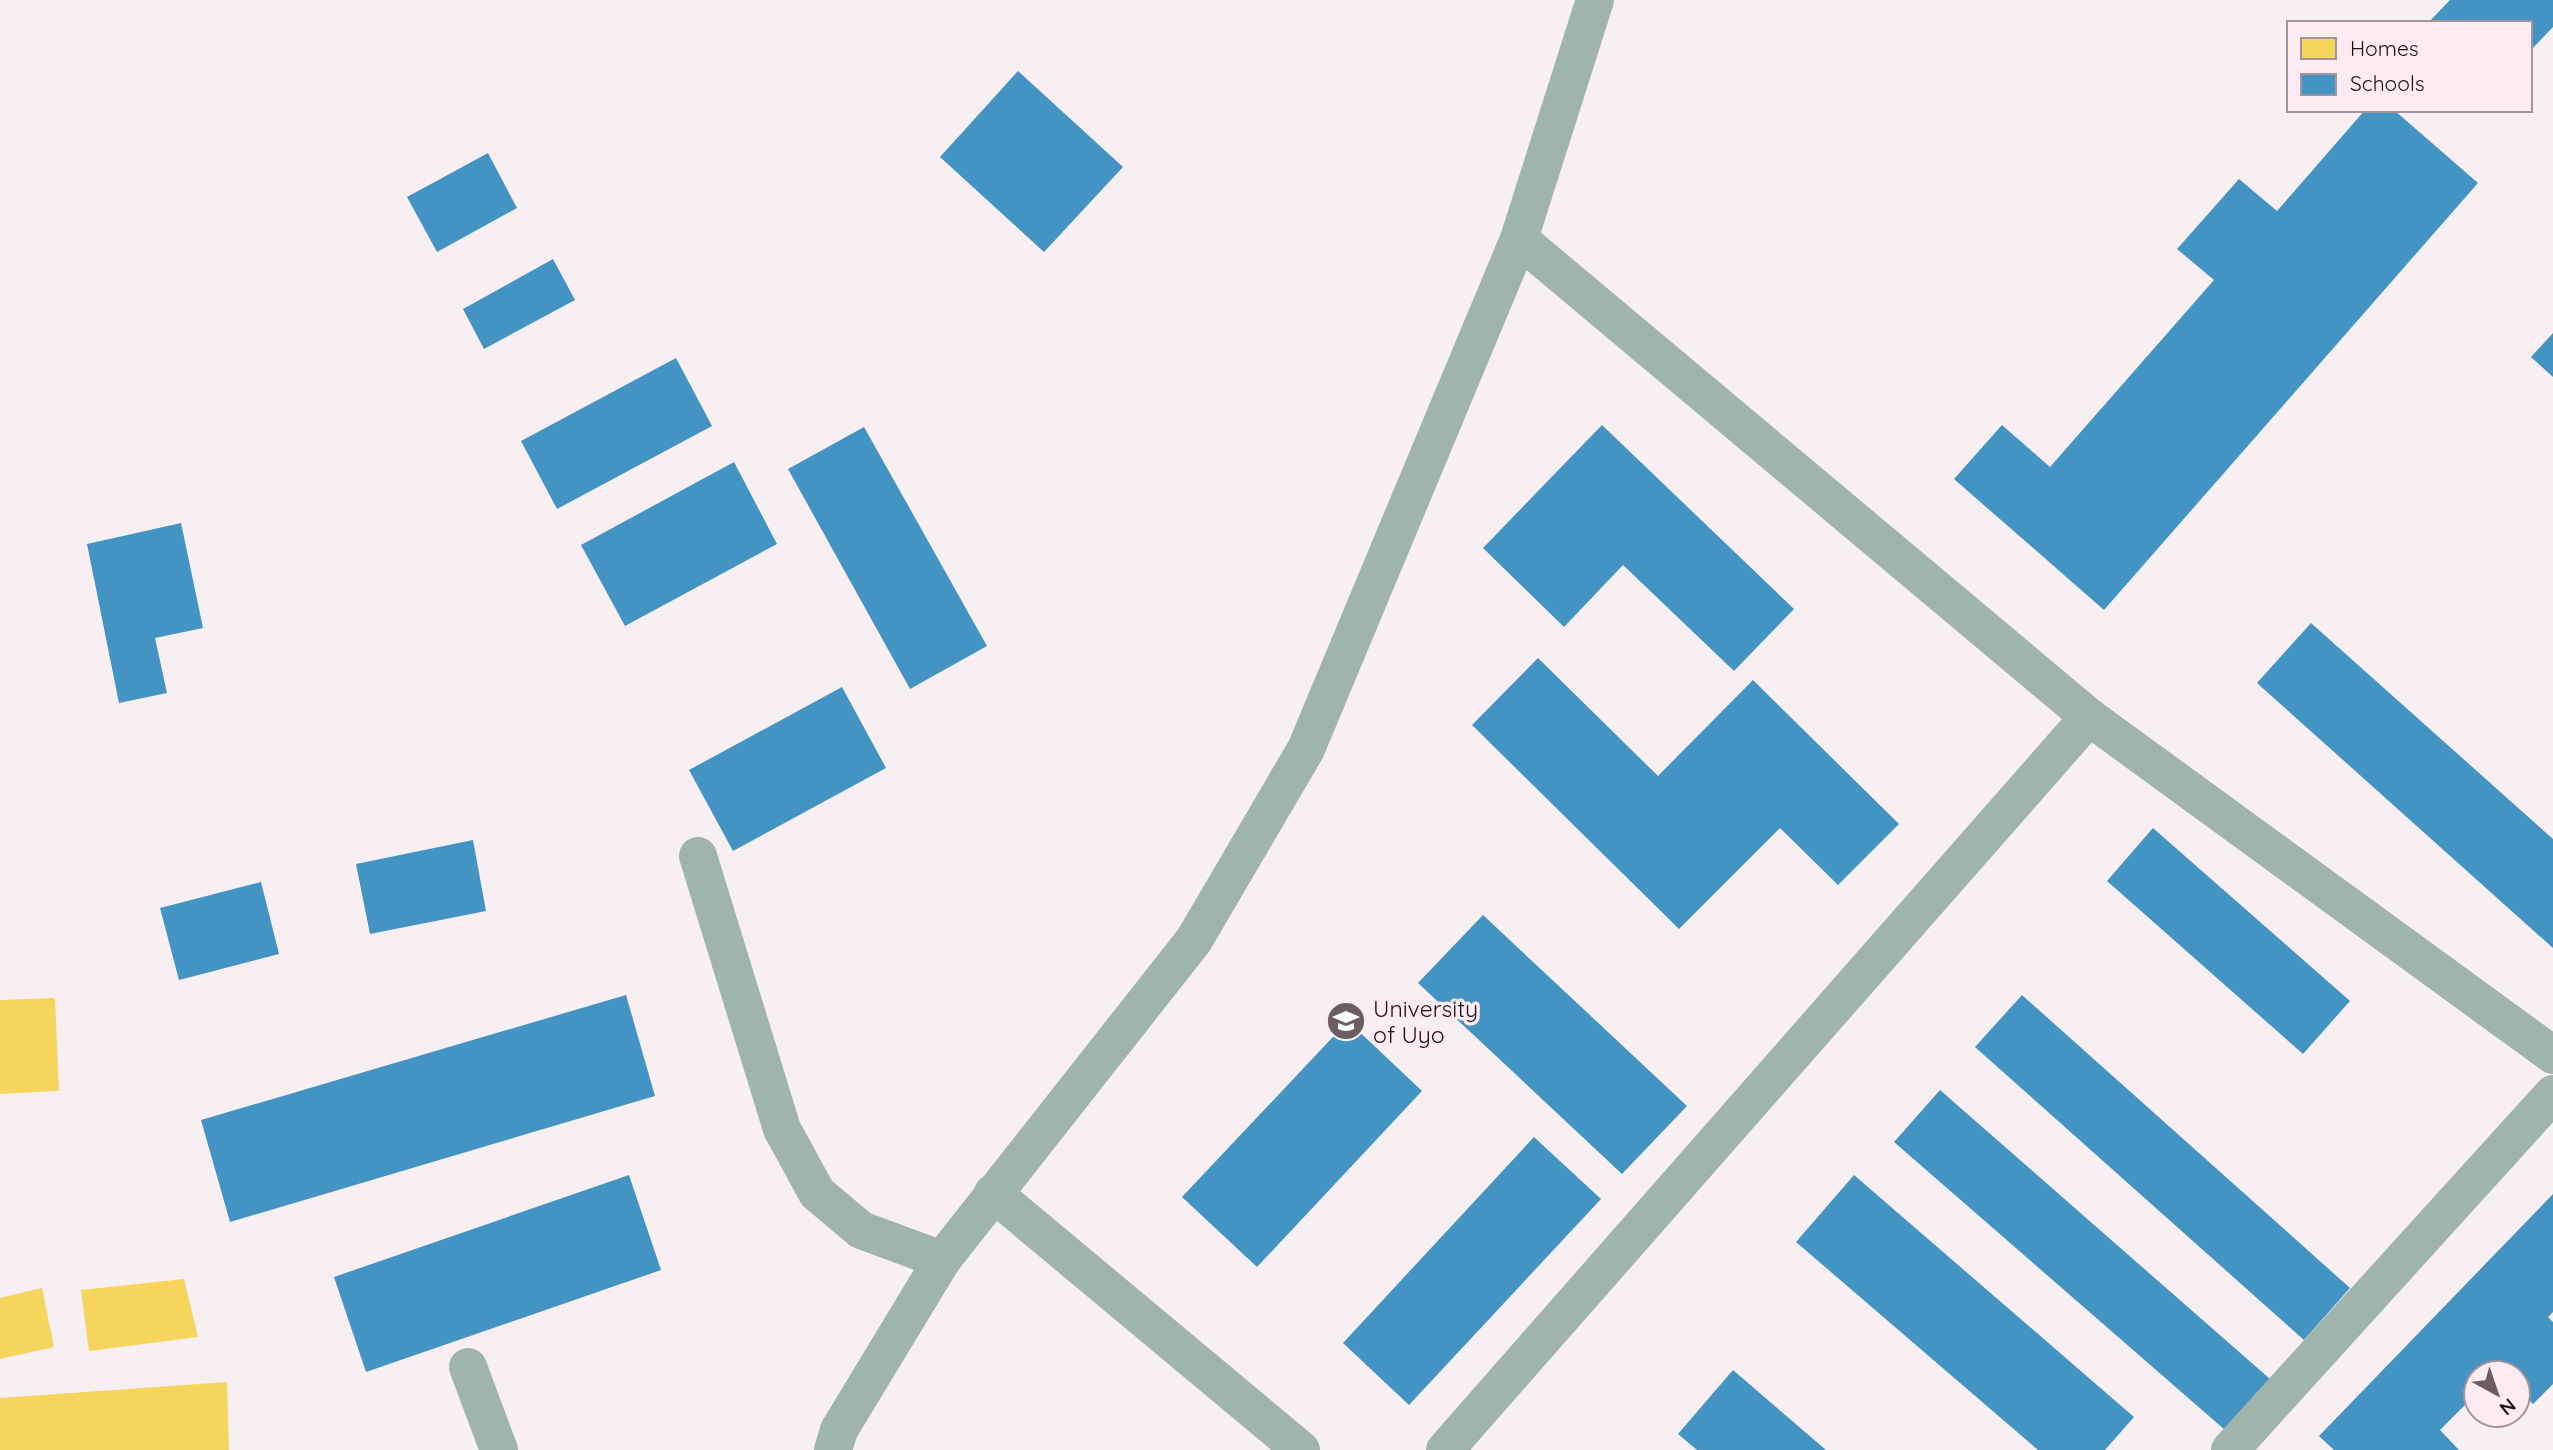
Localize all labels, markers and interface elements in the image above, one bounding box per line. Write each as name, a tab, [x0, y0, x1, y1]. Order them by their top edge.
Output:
legend	[2287, 21, 2532, 112]
text: Homes	[2350, 35, 2419, 61]
text: Schools	[2350, 70, 2425, 96]
place label: University of Uyo	[1373, 994, 1478, 1049]
school or university icon: University of Uyo	[1325, 1000, 1367, 1042]
north arrow	[2462, 1359, 2532, 1429]
text: N	[2495, 1393, 2521, 1421]

